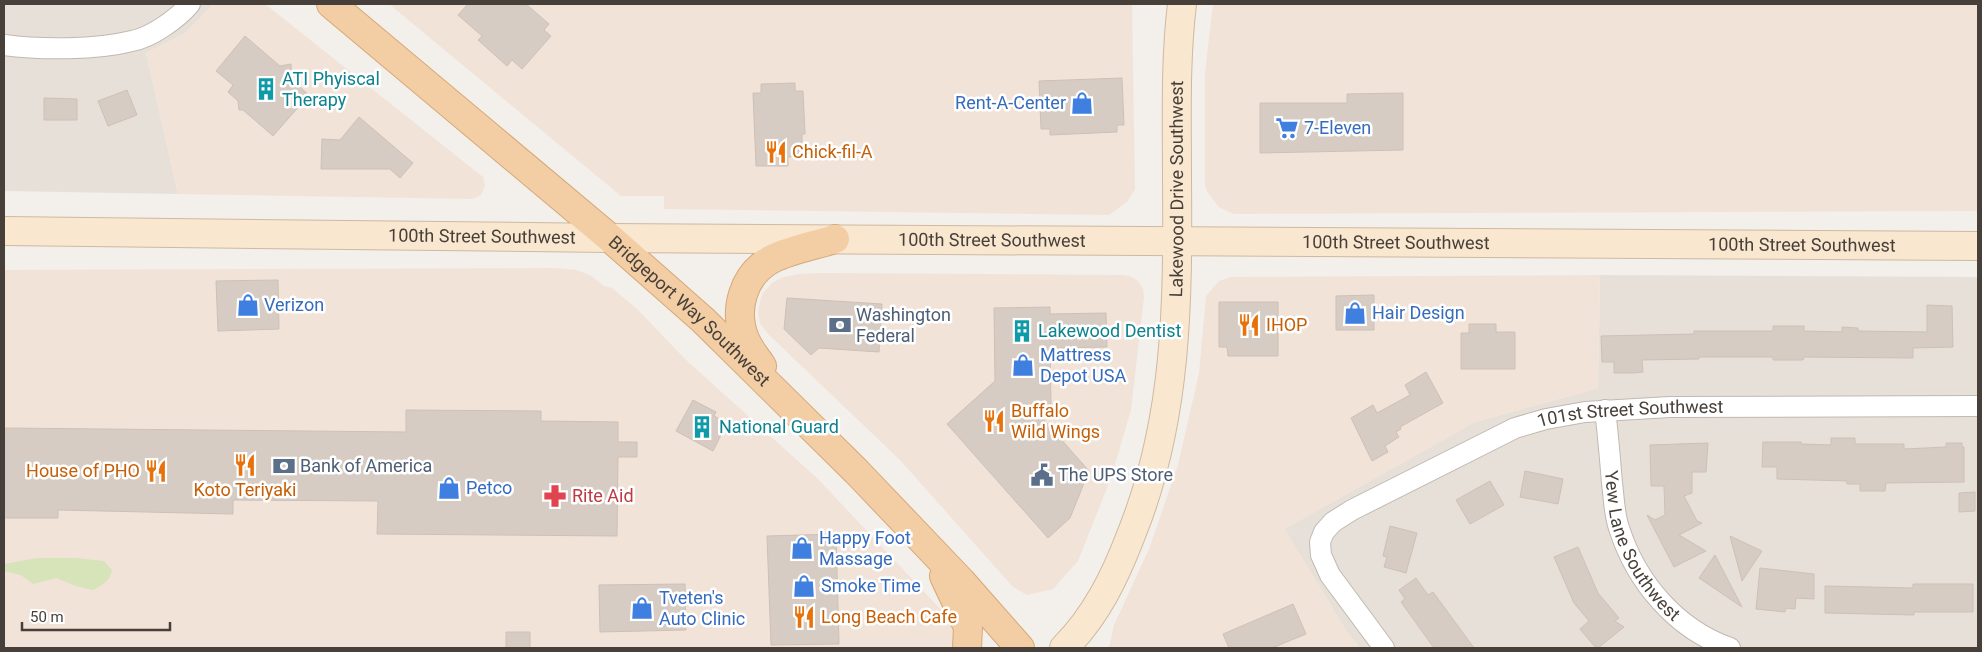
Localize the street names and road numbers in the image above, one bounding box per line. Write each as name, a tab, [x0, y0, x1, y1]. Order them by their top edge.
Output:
street label: Lakewood Drive Southwest	[1165, 80, 1187, 298]
street label: 100th Street Southwest	[388, 224, 576, 248]
street label: 100th Street Southwest	[898, 229, 1086, 251]
street label: Bridgeport Way Southwest	[605, 231, 775, 390]
street label: 100th Street Southwest	[1302, 231, 1490, 253]
street label: 100th Street Southwest	[1708, 233, 1896, 256]
street label: 101st Street Southwest	[1535, 396, 1724, 431]
street label: Yew Lane Southwest	[1601, 470, 1685, 625]

